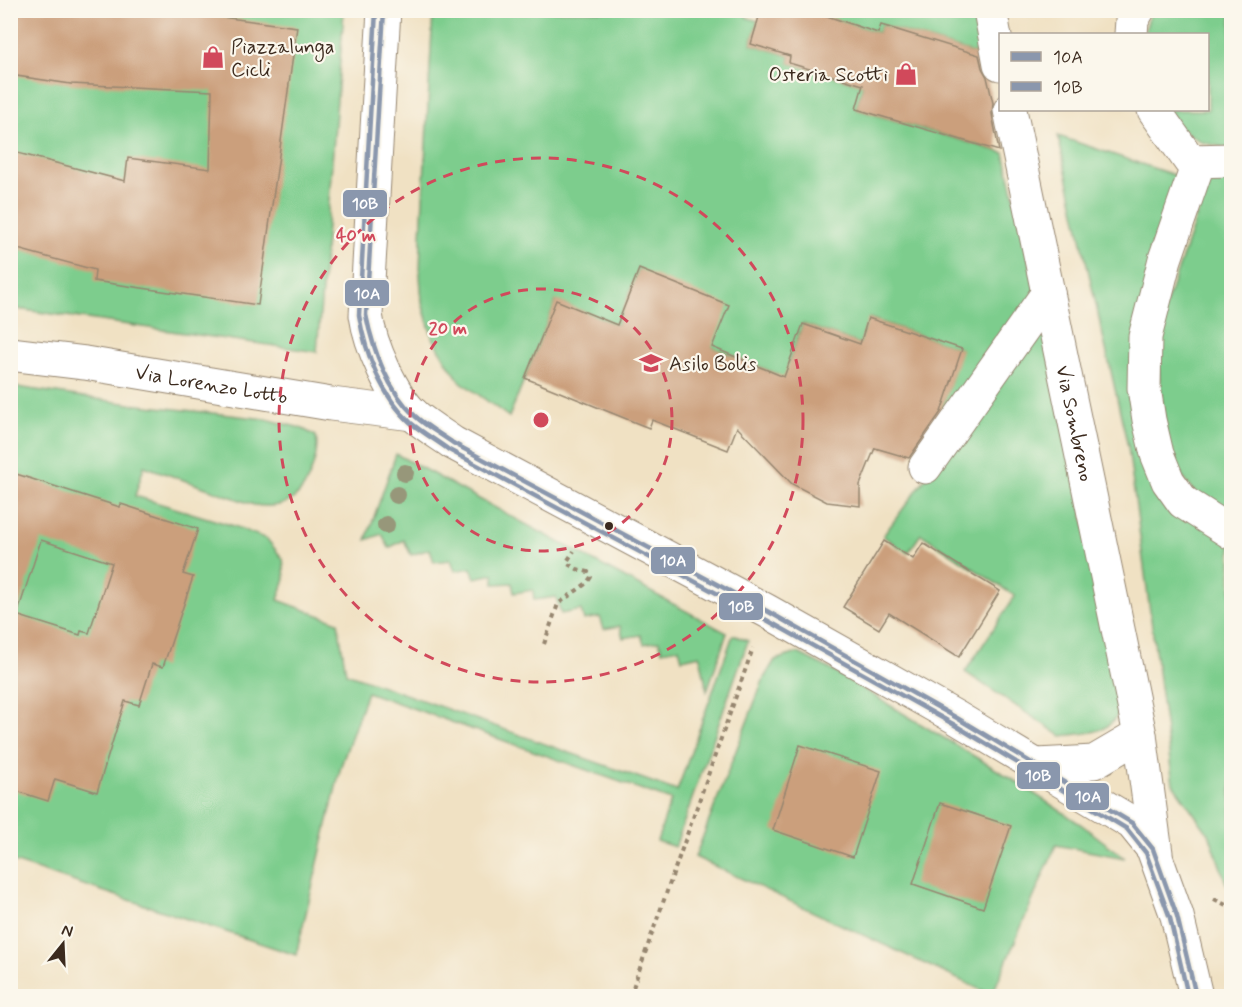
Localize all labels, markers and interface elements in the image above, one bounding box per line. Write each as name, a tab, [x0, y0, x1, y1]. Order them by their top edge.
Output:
legend	[999, 33, 1209, 111]
place label: Piazzalunga Cicli	[231, 34, 335, 84]
shop icon: Piazzalunga Cicli	[200, 44, 226, 70]
text: 10A	[1053, 46, 1083, 70]
shop icon: Osteria Scotti	[893, 61, 919, 87]
place label: Osteria Scotti	[769, 62, 888, 89]
text: 10B	[1053, 76, 1083, 100]
line badge: 10B	[342, 189, 388, 218]
text: 10B	[352, 194, 378, 215]
text: 40 m	[336, 224, 376, 248]
line badge: 10A	[344, 279, 390, 307]
text: 10A	[354, 284, 380, 305]
text: 20 m	[429, 317, 467, 341]
school or university icon: Asilo Bolis	[638, 350, 664, 376]
place label: Asilo Bolis	[669, 351, 757, 378]
street label: Via Lorenzo Lotto	[133, 360, 290, 412]
street label: Via Sombreno	[1048, 363, 1099, 484]
centre of rings	[531, 410, 551, 430]
unlabelled marker	[603, 520, 615, 532]
line badge: 10A	[650, 546, 696, 575]
text: 10A	[660, 551, 686, 572]
line badge: 10B	[718, 592, 764, 621]
text: 10B	[728, 597, 754, 618]
line badge: 10B	[1016, 761, 1061, 790]
text: 10B	[1025, 766, 1051, 787]
line badge: 10A	[1065, 782, 1110, 811]
text: 10A	[1075, 787, 1101, 808]
north arrow	[33, 914, 93, 974]
text: N	[59, 920, 75, 943]

